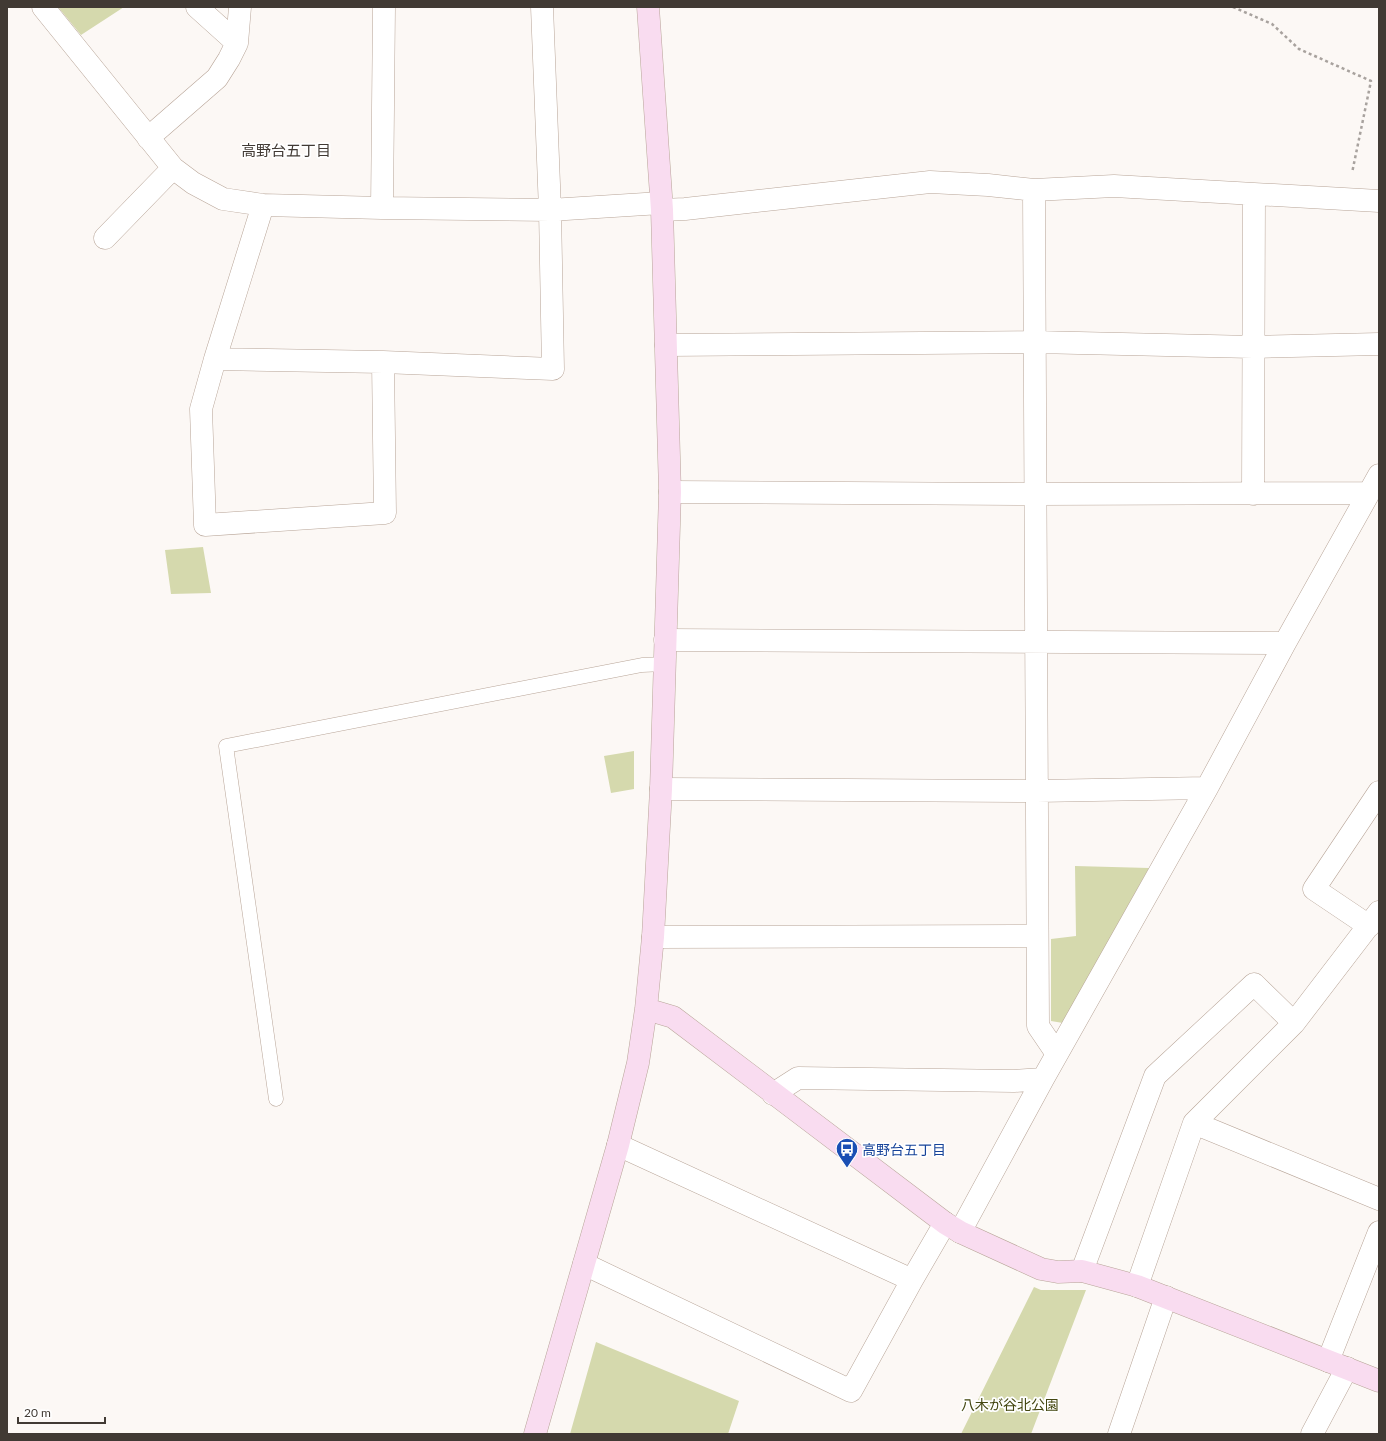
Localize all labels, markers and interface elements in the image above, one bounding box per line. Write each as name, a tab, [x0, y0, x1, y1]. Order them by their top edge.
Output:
district label: 高野台五丁目	[241, 141, 331, 159]
bus stop icon: 高野台五丁目	[834, 1136, 860, 1169]
place label: 高野台五丁目	[862, 1141, 946, 1158]
park label: 八木が谷北公園	[961, 1396, 1059, 1413]
scale bar	[18, 1399, 105, 1425]
text: 20 m	[24, 1405, 51, 1420]

